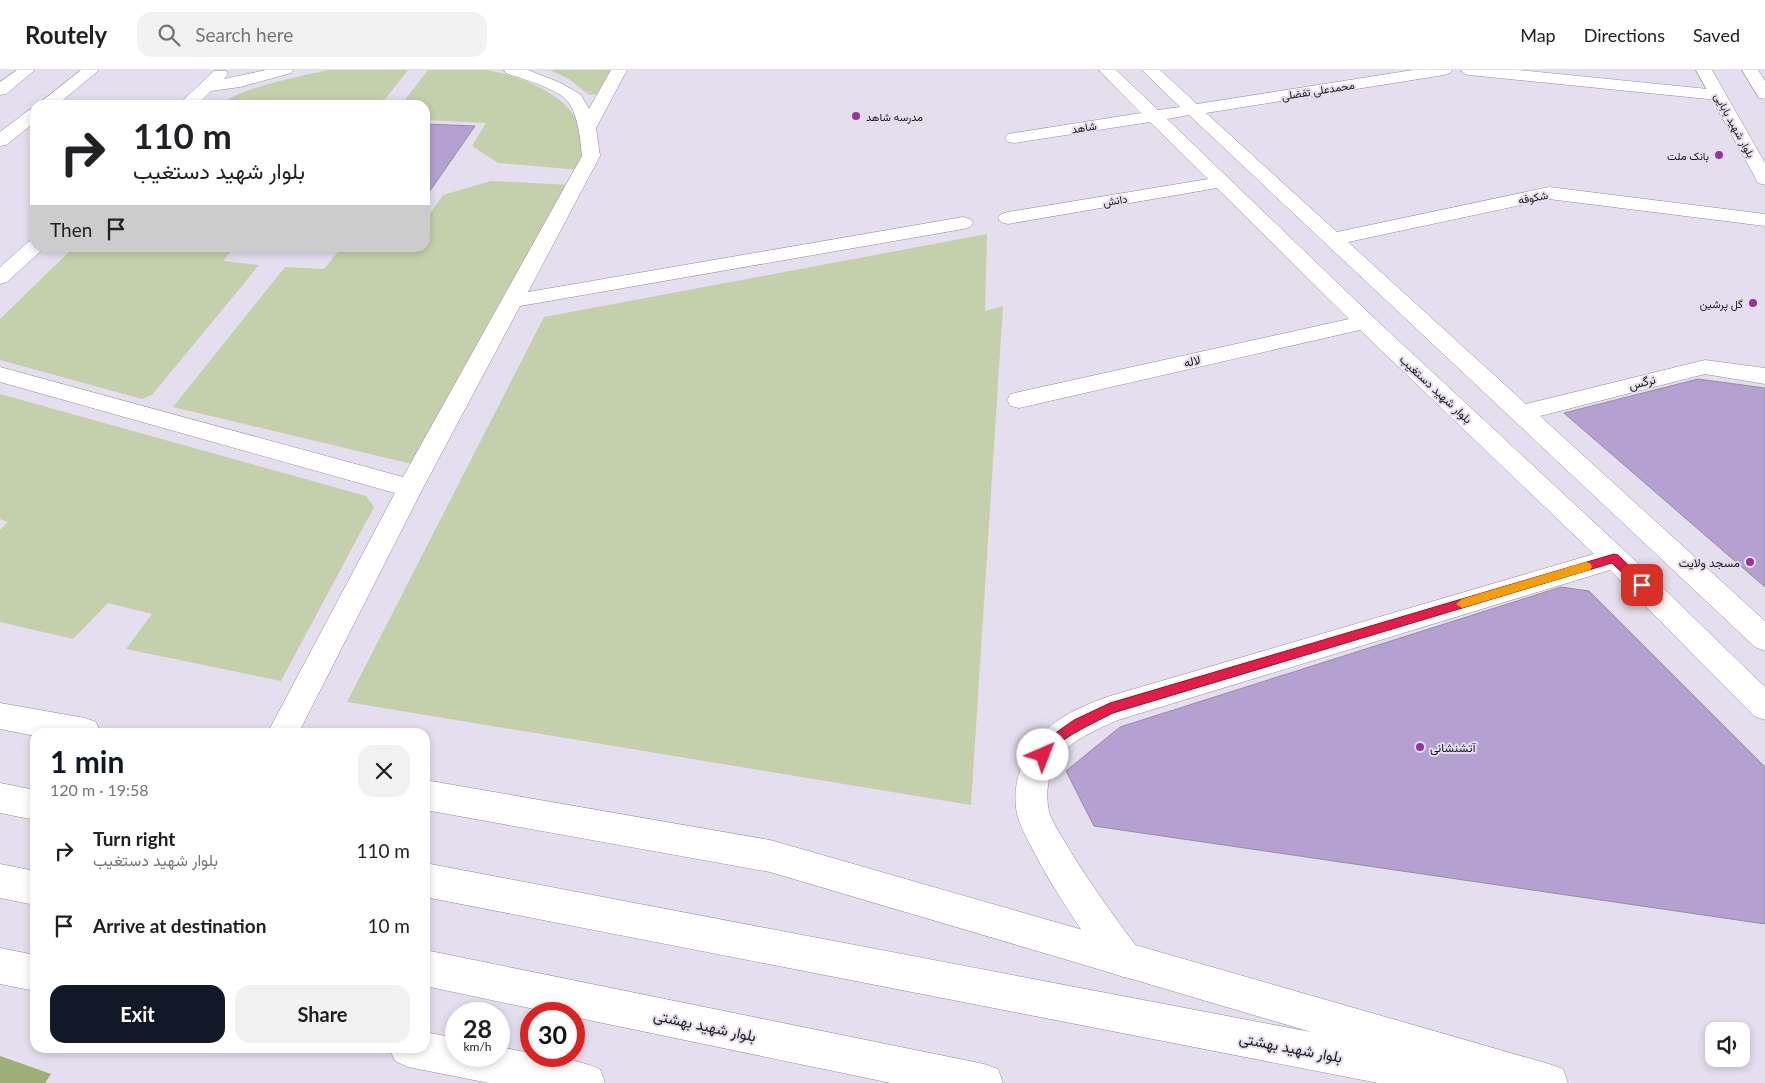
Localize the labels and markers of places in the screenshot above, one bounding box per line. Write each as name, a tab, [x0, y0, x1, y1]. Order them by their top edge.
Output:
marker: مدرسه شاهد	[850, 110, 862, 122]
place label: مدرسه شاهد	[866, 110, 923, 124]
place label: بانک ملت	[1667, 149, 1709, 163]
marker: بانک ملت	[1713, 149, 1725, 161]
place label: گل پرشین	[1700, 297, 1743, 312]
marker: گل پرشین	[1747, 297, 1759, 309]
place label: مسجد ولایت	[1679, 555, 1740, 571]
marker: مسجد ولایت	[1744, 556, 1756, 568]
pin	[1621, 564, 1663, 606]
place label: آتشنشانی	[1430, 740, 1477, 756]
marker: آتشنشانی	[1414, 741, 1426, 753]

